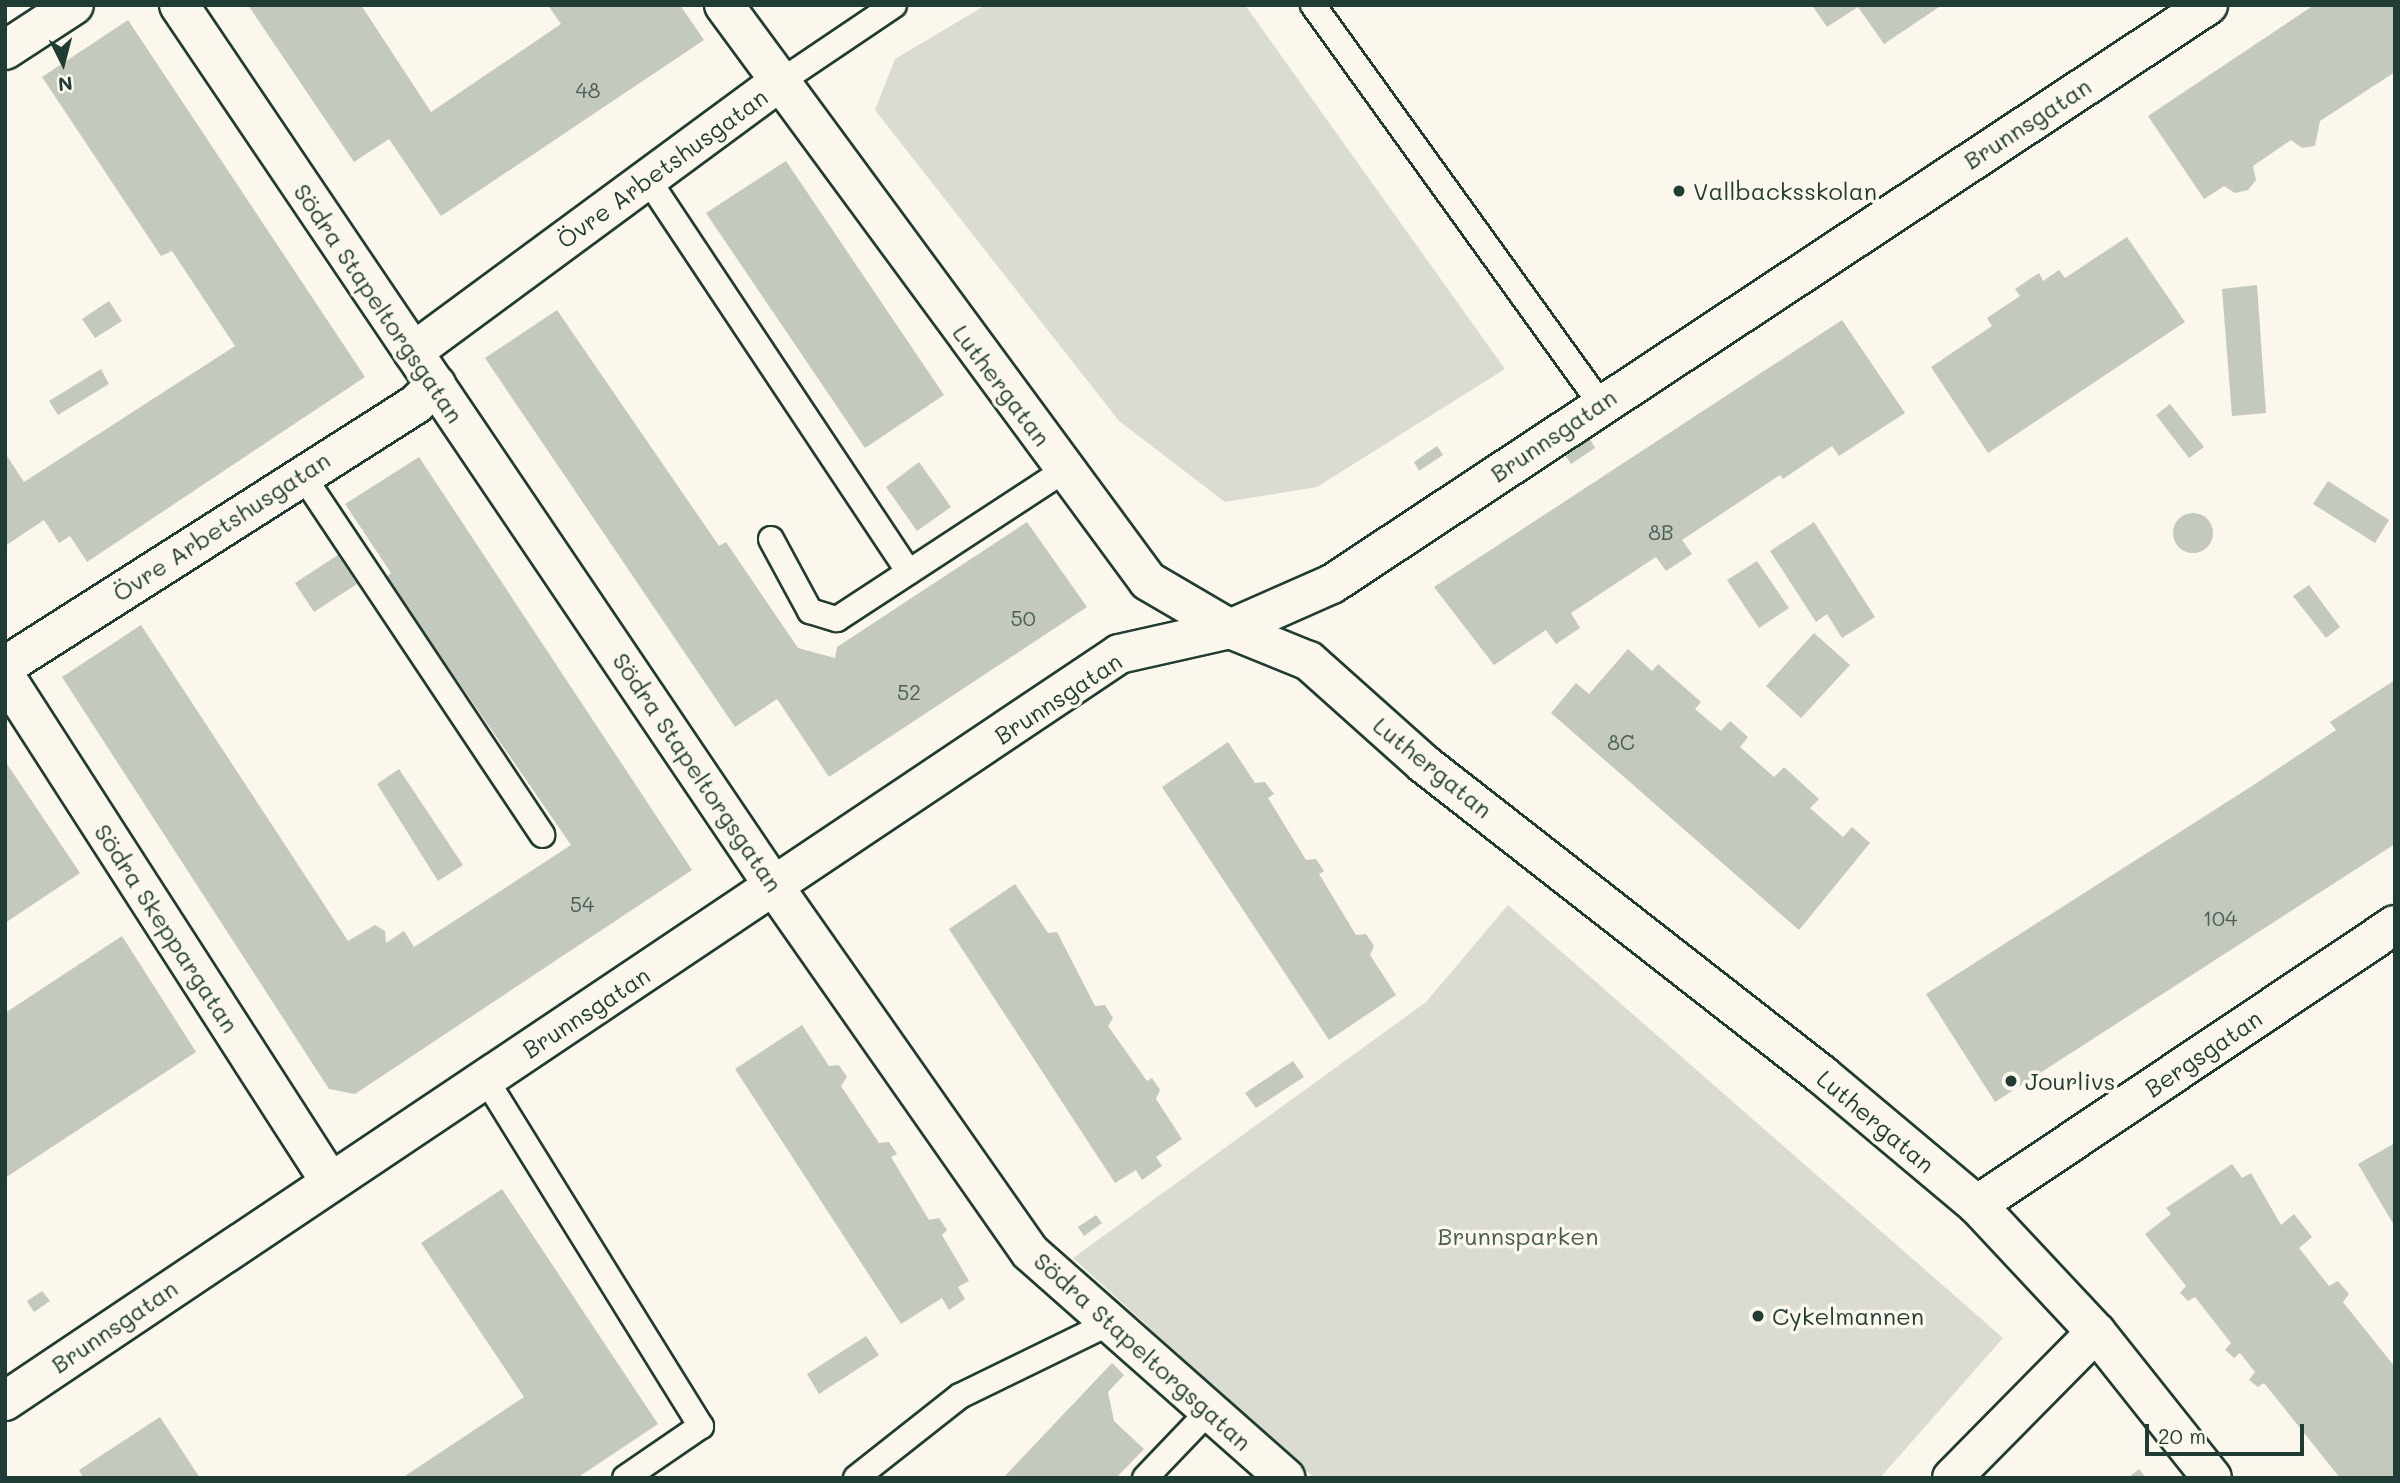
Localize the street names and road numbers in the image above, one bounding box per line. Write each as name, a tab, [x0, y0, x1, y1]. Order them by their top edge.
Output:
street label: Brunnsgatan	[1958, 71, 2096, 175]
street label: Övre Arbetshusgatan	[551, 82, 773, 254]
street label: Södra Stapeltorgsgatan	[288, 178, 470, 428]
street label: Luthergatan	[947, 319, 1057, 451]
street label: Brunnsgatan	[1484, 382, 1622, 488]
street label: Övre Arbetshusgatan	[107, 445, 335, 607]
street label: Brunnsgatan	[989, 646, 1127, 750]
street label: Södra Stapeltorgsgatan	[607, 647, 789, 897]
street label: Luthergatan	[1368, 710, 1498, 824]
street label: Södra Skeppargatan	[89, 818, 245, 1038]
street label: Brunnsgatan	[517, 960, 655, 1064]
street label: Bergsgatan	[2139, 1003, 2267, 1103]
street label: Luthergatan	[1811, 1064, 1941, 1178]
street label: Södra Stapeltorgsgatan	[1028, 1246, 1258, 1456]
street label: Brunnsgatan	[45, 1273, 183, 1379]

